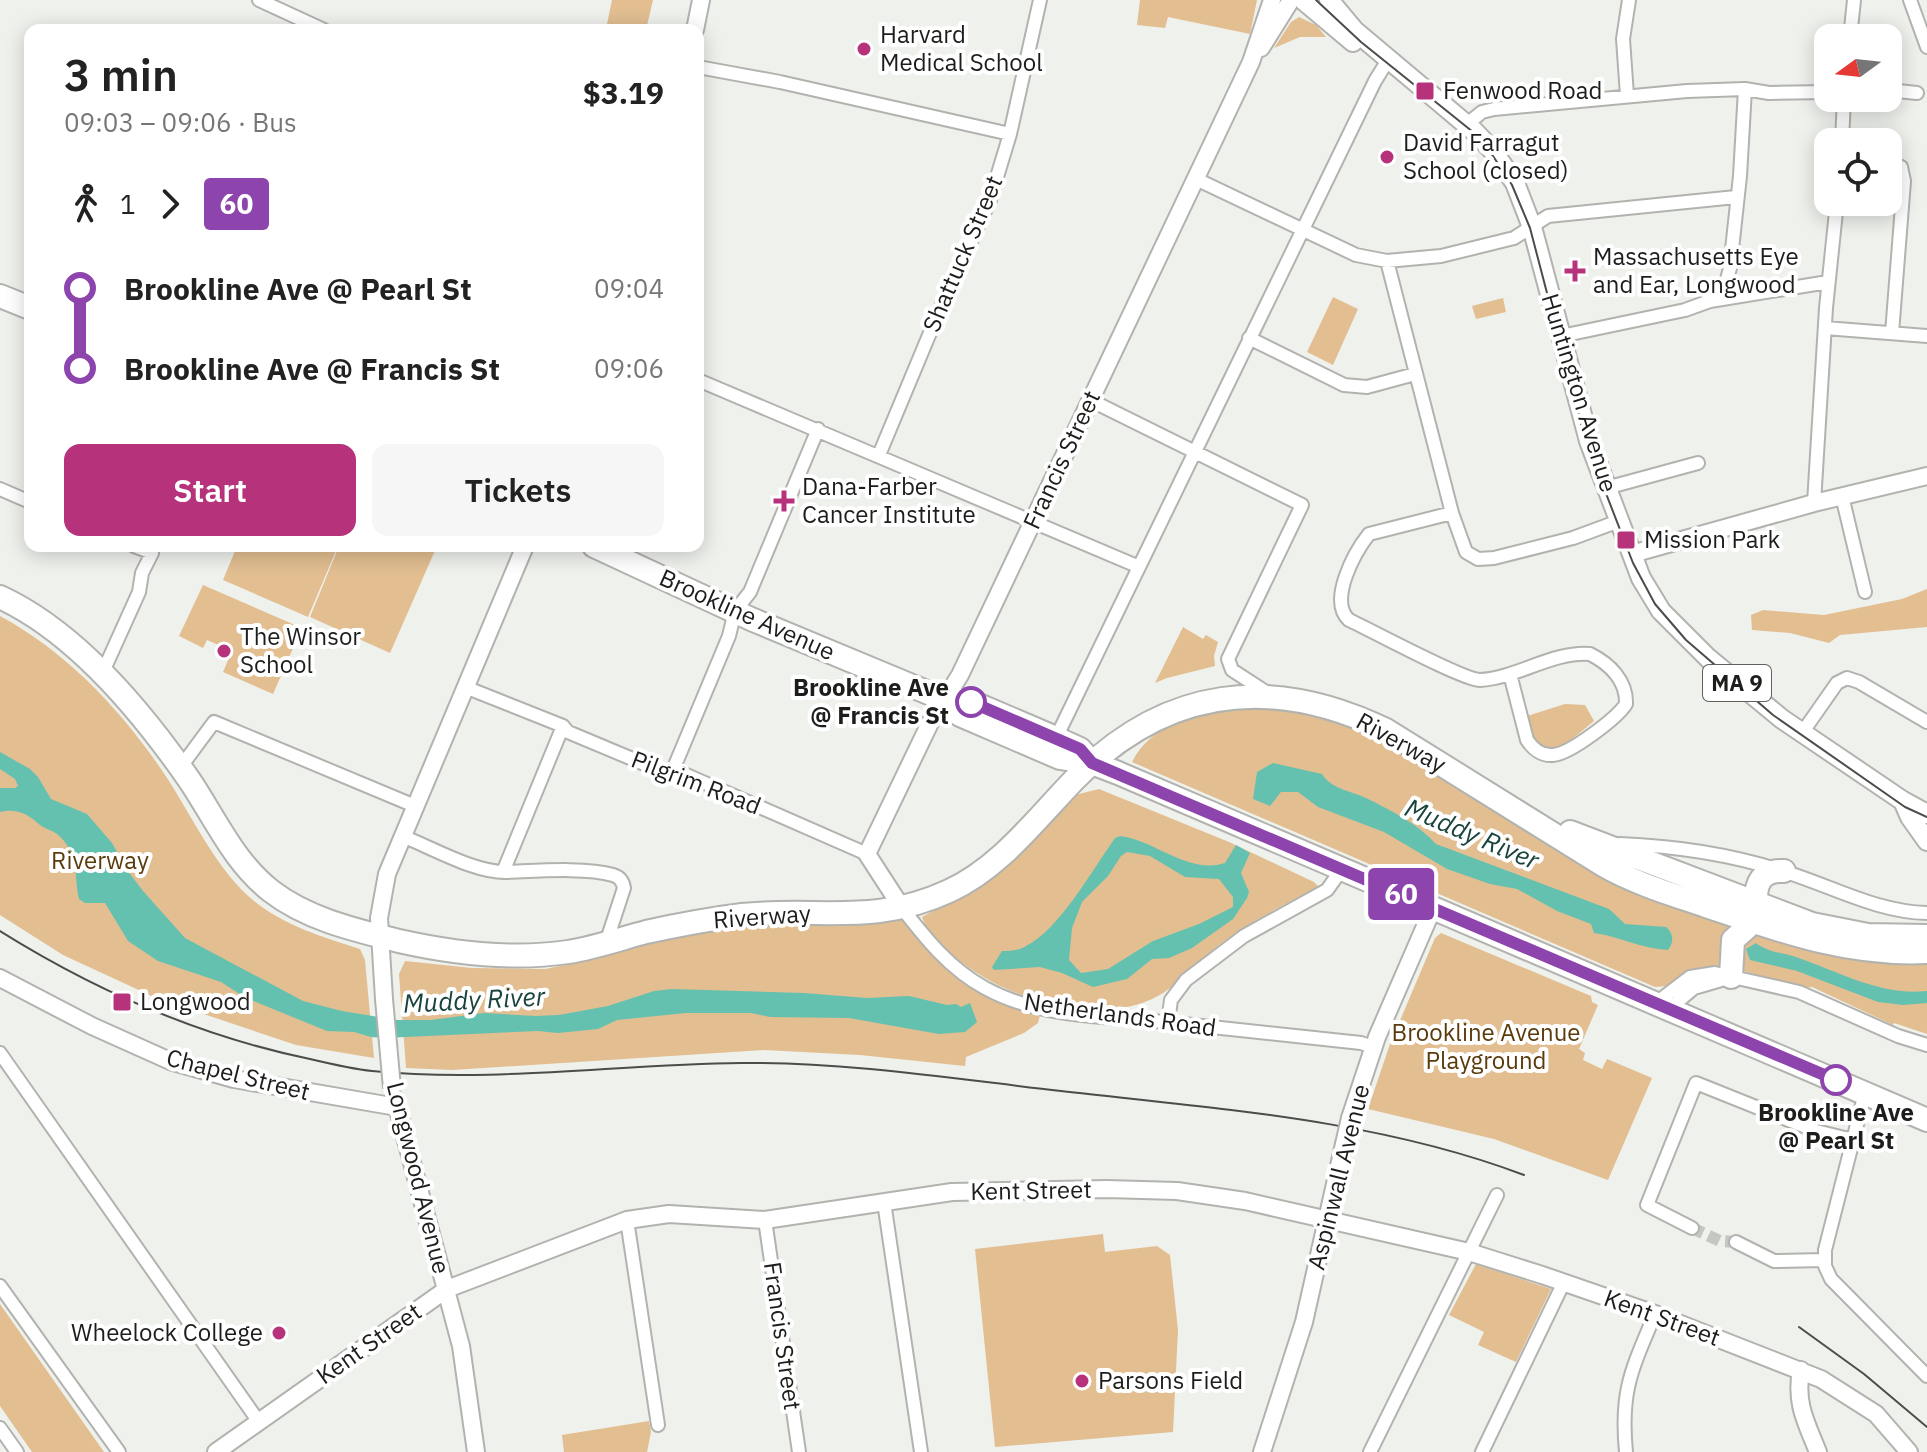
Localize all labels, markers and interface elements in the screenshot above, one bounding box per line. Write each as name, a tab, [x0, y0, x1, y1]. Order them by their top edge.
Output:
place label: Harvard Medical School	[880, 18, 1043, 78]
north arrow	[1814, 24, 1902, 112]
map controls	[1814, 24, 1902, 216]
marker: Harvard Medical School	[855, 40, 873, 58]
text: 3 min	[64, 46, 178, 103]
text: $3.19	[583, 73, 664, 112]
place label: Fenwood Road	[1443, 74, 1602, 106]
marker: Fenwood Road	[1414, 80, 1436, 102]
text: 09:03 – 09:06 · Bus	[64, 105, 297, 139]
place label: David Farragut School (closed)	[1403, 126, 1569, 186]
button: locate	[1814, 128, 1902, 216]
marker: David Farragut School (closed)	[1378, 148, 1396, 166]
street label: Shattuck Street	[915, 171, 1009, 337]
icon: walk	[64, 182, 108, 226]
icon: forward	[148, 182, 192, 226]
text: 60	[220, 185, 253, 222]
text: 1	[120, 187, 136, 221]
place label: Massachusetts Eye and Ear, Longwood	[1593, 240, 1799, 300]
marker: Massachusetts Eye and Ear, Longwood	[1564, 260, 1586, 282]
text: Brookline Ave @ Pearl St	[124, 269, 472, 308]
text: 09:04	[594, 271, 664, 305]
street label: Huntington Avenue	[1535, 289, 1625, 496]
text: Brookline Ave @ Francis St	[124, 349, 500, 388]
text: 09:06	[594, 351, 664, 385]
street label: Francis Street	[1015, 385, 1107, 534]
button: Start	[64, 444, 356, 536]
button: Tickets	[372, 444, 664, 536]
place label: Dana-Farber Cancer Institute	[802, 470, 976, 530]
marker: Dana-Farber Cancer Institute	[773, 490, 795, 512]
place label: Mission Park	[1644, 523, 1780, 555]
marker: Mission Park	[1615, 529, 1637, 551]
street label: Brookline Avenue	[655, 561, 840, 667]
place label: The Winsor School	[240, 620, 361, 680]
marker: The Winsor School	[215, 642, 233, 660]
road number: MA 9	[1703, 665, 1771, 701]
place label: Brookline Ave @ Francis St	[793, 671, 949, 731]
marker: Brookline Ave @ Francis St	[956, 687, 986, 717]
street label: Riverway	[1351, 704, 1452, 780]
street label: Pilgrim Road	[627, 743, 766, 821]
water label: Muddy River	[1400, 790, 1546, 877]
park label: Riverway	[51, 844, 149, 876]
line badge: 60	[1365, 868, 1437, 920]
text: 60	[1384, 875, 1418, 912]
street label: Riverway	[712, 897, 812, 935]
water label: Muddy River	[402, 978, 547, 1020]
place label: Longwood	[140, 985, 251, 1017]
street label: Netherlands Road	[1022, 985, 1218, 1043]
marker: Longwood	[111, 991, 133, 1013]
park label: Brookline Avenue Playground	[1391, 1016, 1581, 1076]
street label: Chapel Street	[163, 1041, 313, 1107]
marker: Brookline Ave @ Pearl St	[1821, 1065, 1851, 1095]
street label: Longwood Avenue	[380, 1079, 458, 1277]
street label: Aspinwall Avenue	[1299, 1081, 1377, 1273]
place label: Brookline Ave @ Pearl St	[1758, 1096, 1914, 1156]
street label: Kent Street	[970, 1173, 1092, 1207]
street label: Francis Street	[757, 1260, 809, 1412]
street label: Kent Street	[1600, 1281, 1725, 1353]
street label: Kent Street	[310, 1295, 427, 1391]
place label: Wheelock College	[71, 1316, 263, 1348]
marker: Wheelock College	[270, 1324, 288, 1342]
place label: Parsons Field	[1098, 1364, 1243, 1396]
marker: Parsons Field	[1073, 1372, 1091, 1390]

